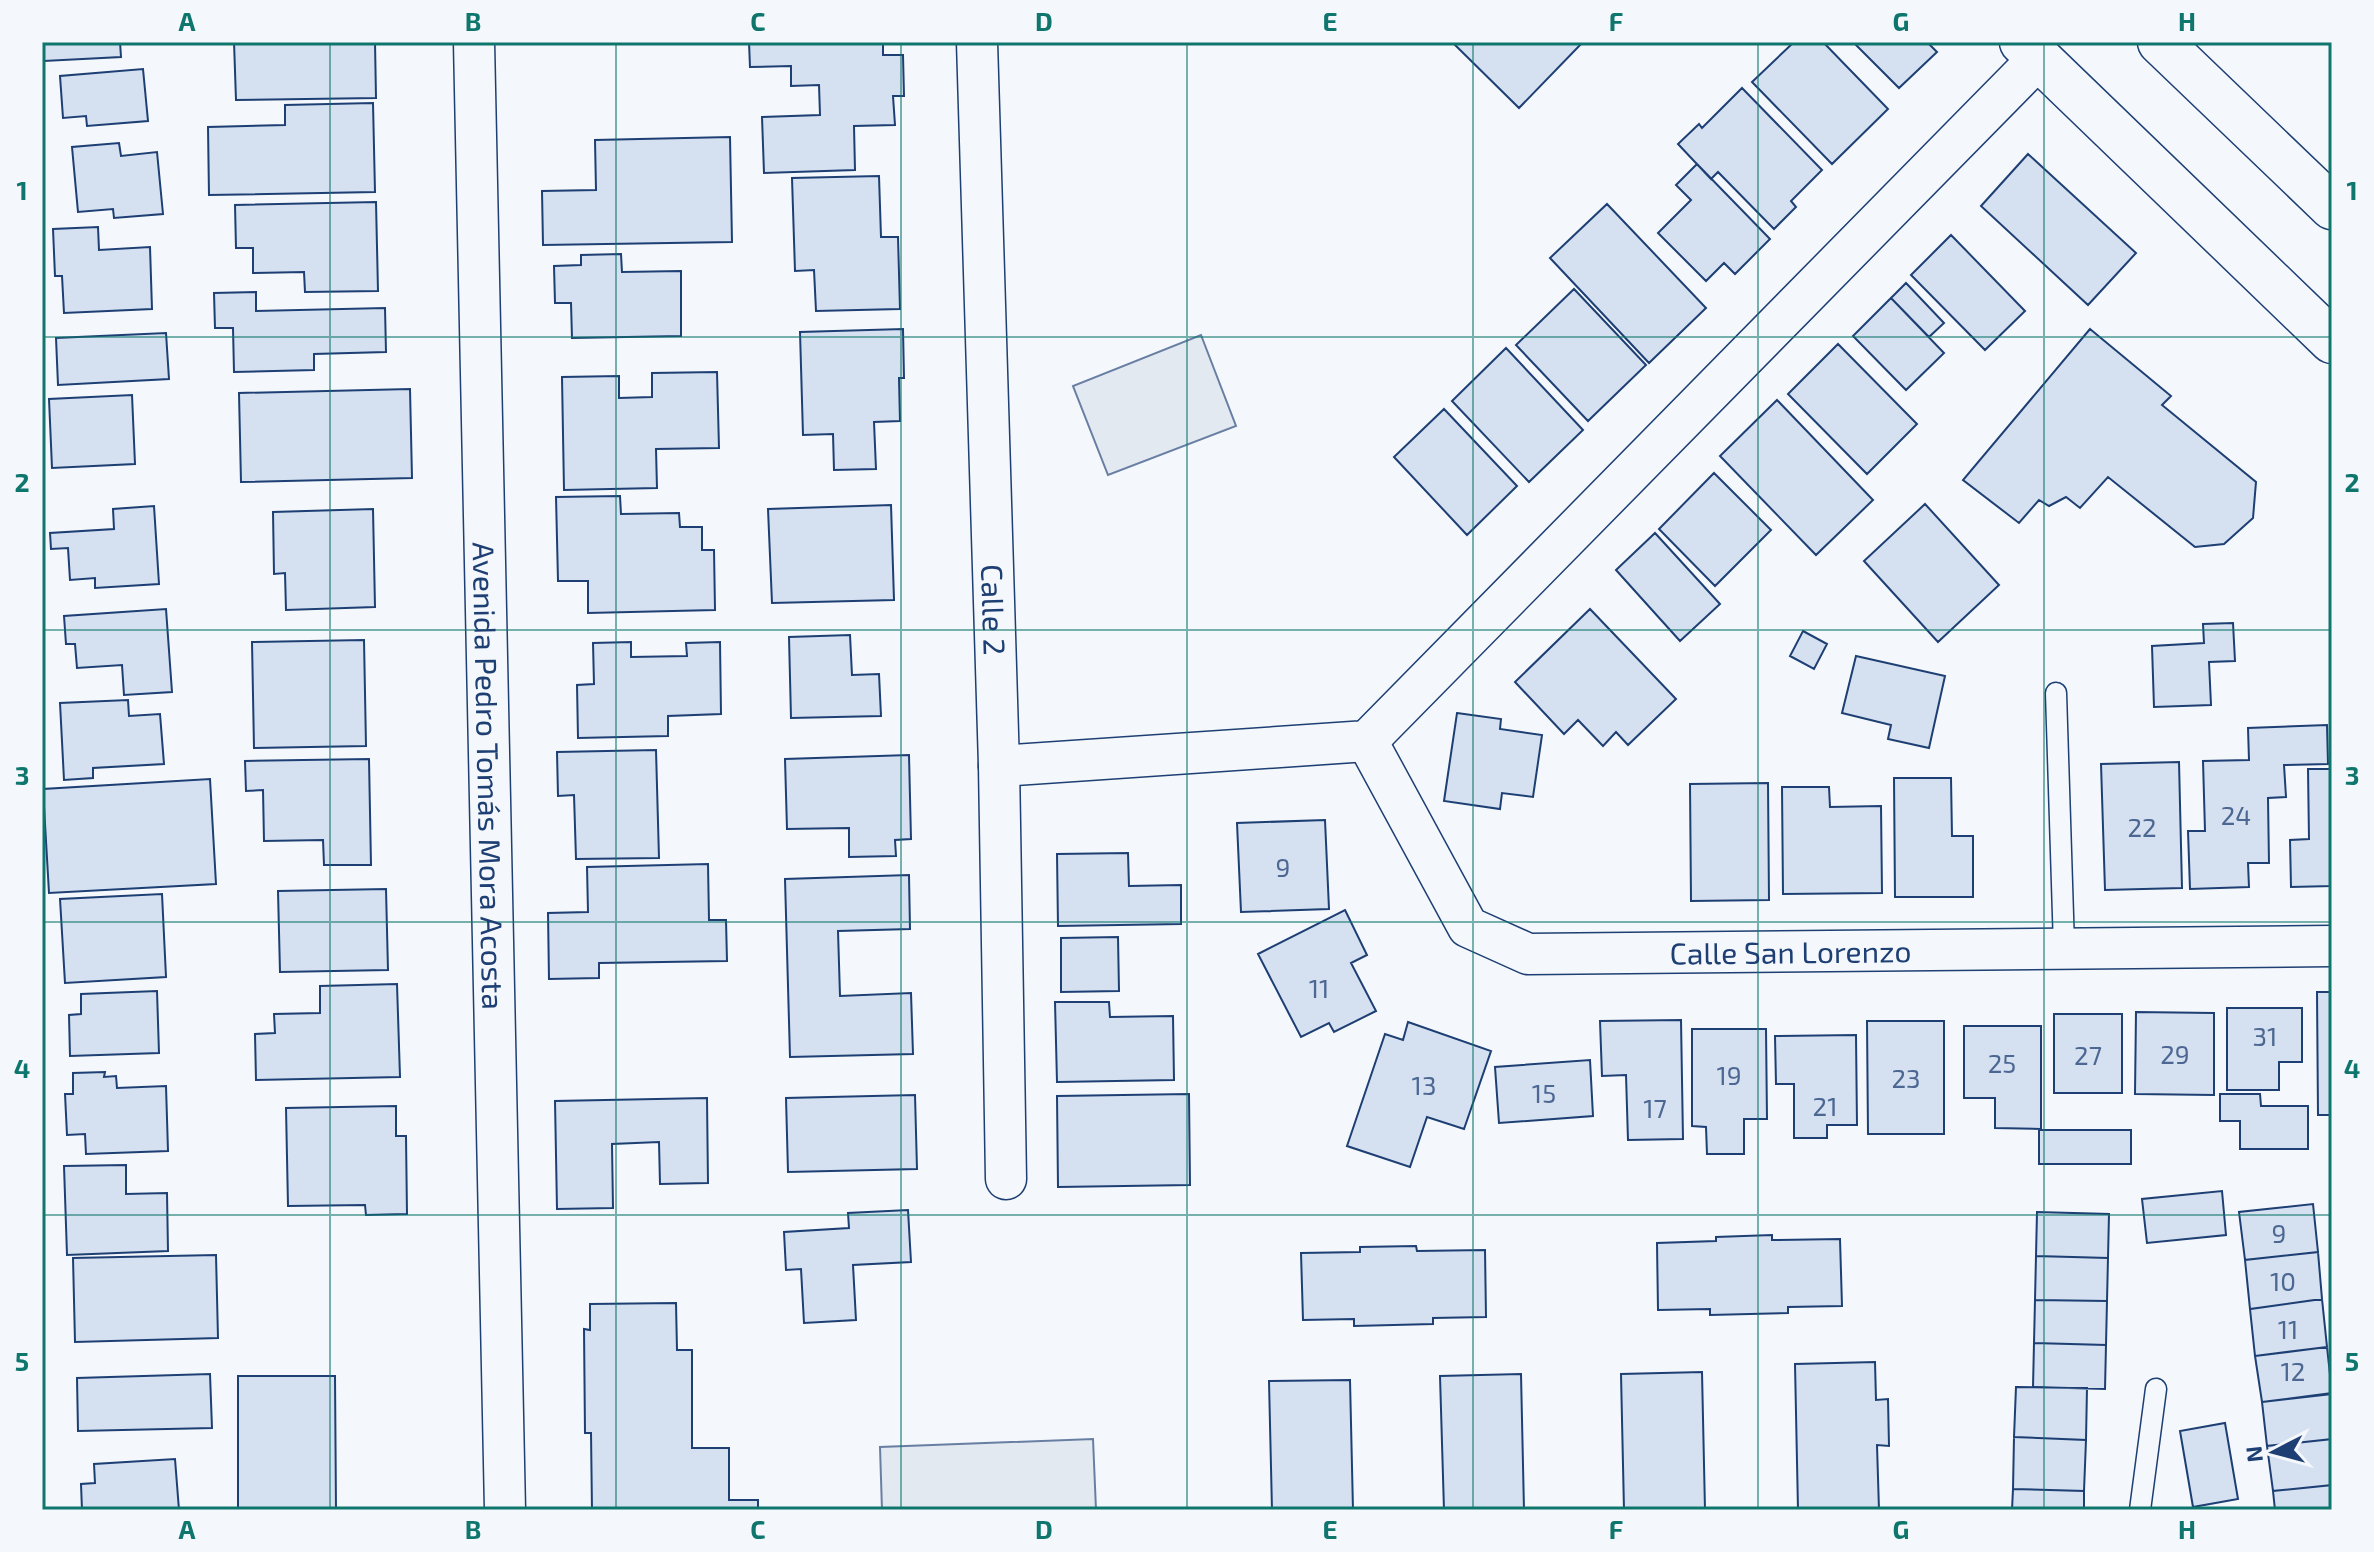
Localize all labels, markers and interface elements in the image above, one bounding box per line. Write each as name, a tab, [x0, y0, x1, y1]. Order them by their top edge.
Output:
text: A	[179, 5, 196, 36]
text: B	[465, 5, 481, 36]
text: C	[750, 5, 766, 36]
text: D	[1035, 5, 1053, 36]
text: E	[1322, 5, 1338, 36]
text: F	[1609, 5, 1623, 36]
text: G	[1893, 5, 1909, 36]
text: H	[2178, 5, 2196, 36]
text: 1	[16, 174, 28, 205]
text: 1	[2346, 174, 2358, 205]
text: 2	[14, 466, 30, 497]
text: 2	[2344, 466, 2360, 497]
street label: Avenida Pedro Tomás Mora Acosta	[467, 542, 512, 1010]
street label: Calle 2	[975, 564, 1014, 656]
text: 3	[15, 759, 29, 790]
text: 3	[2345, 759, 2359, 790]
house number: 24	[2221, 799, 2251, 830]
house number: 22	[2127, 811, 2157, 842]
house number: 9	[1276, 851, 1290, 882]
street label: Calle San Lorenzo	[1670, 932, 1912, 971]
house number: 11	[1309, 972, 1329, 1003]
house number: 31	[2253, 1020, 2277, 1051]
house number: 29	[2160, 1038, 2190, 1069]
house number: 27	[2074, 1039, 2102, 1070]
house number: 25	[1988, 1047, 2016, 1078]
text: 4	[14, 1052, 30, 1083]
text: 4	[2344, 1052, 2360, 1083]
house number: 19	[1716, 1059, 1742, 1090]
house number: 23	[1891, 1062, 1921, 1093]
house number: 13	[1412, 1069, 1436, 1100]
house number: 15	[1532, 1077, 1556, 1108]
house number: 21	[1813, 1090, 1837, 1121]
house number: 17	[1643, 1092, 1667, 1123]
house number: 9	[2272, 1217, 2286, 1248]
house number: 10	[2270, 1265, 2296, 1296]
house number: 11	[2278, 1313, 2298, 1344]
text: 5	[15, 1345, 29, 1376]
text: 5	[2345, 1345, 2359, 1376]
house number: 12	[2281, 1355, 2305, 1386]
north arrow	[2234, 1412, 2314, 1492]
text: N	[2239, 1445, 2267, 1463]
text: A	[179, 1513, 196, 1544]
text: B	[465, 1513, 481, 1544]
text: C	[750, 1513, 766, 1544]
text: D	[1035, 1513, 1053, 1544]
text: E	[1322, 1513, 1338, 1544]
text: F	[1609, 1513, 1623, 1544]
text: G	[1893, 1513, 1909, 1544]
text: H	[2178, 1513, 2196, 1544]

